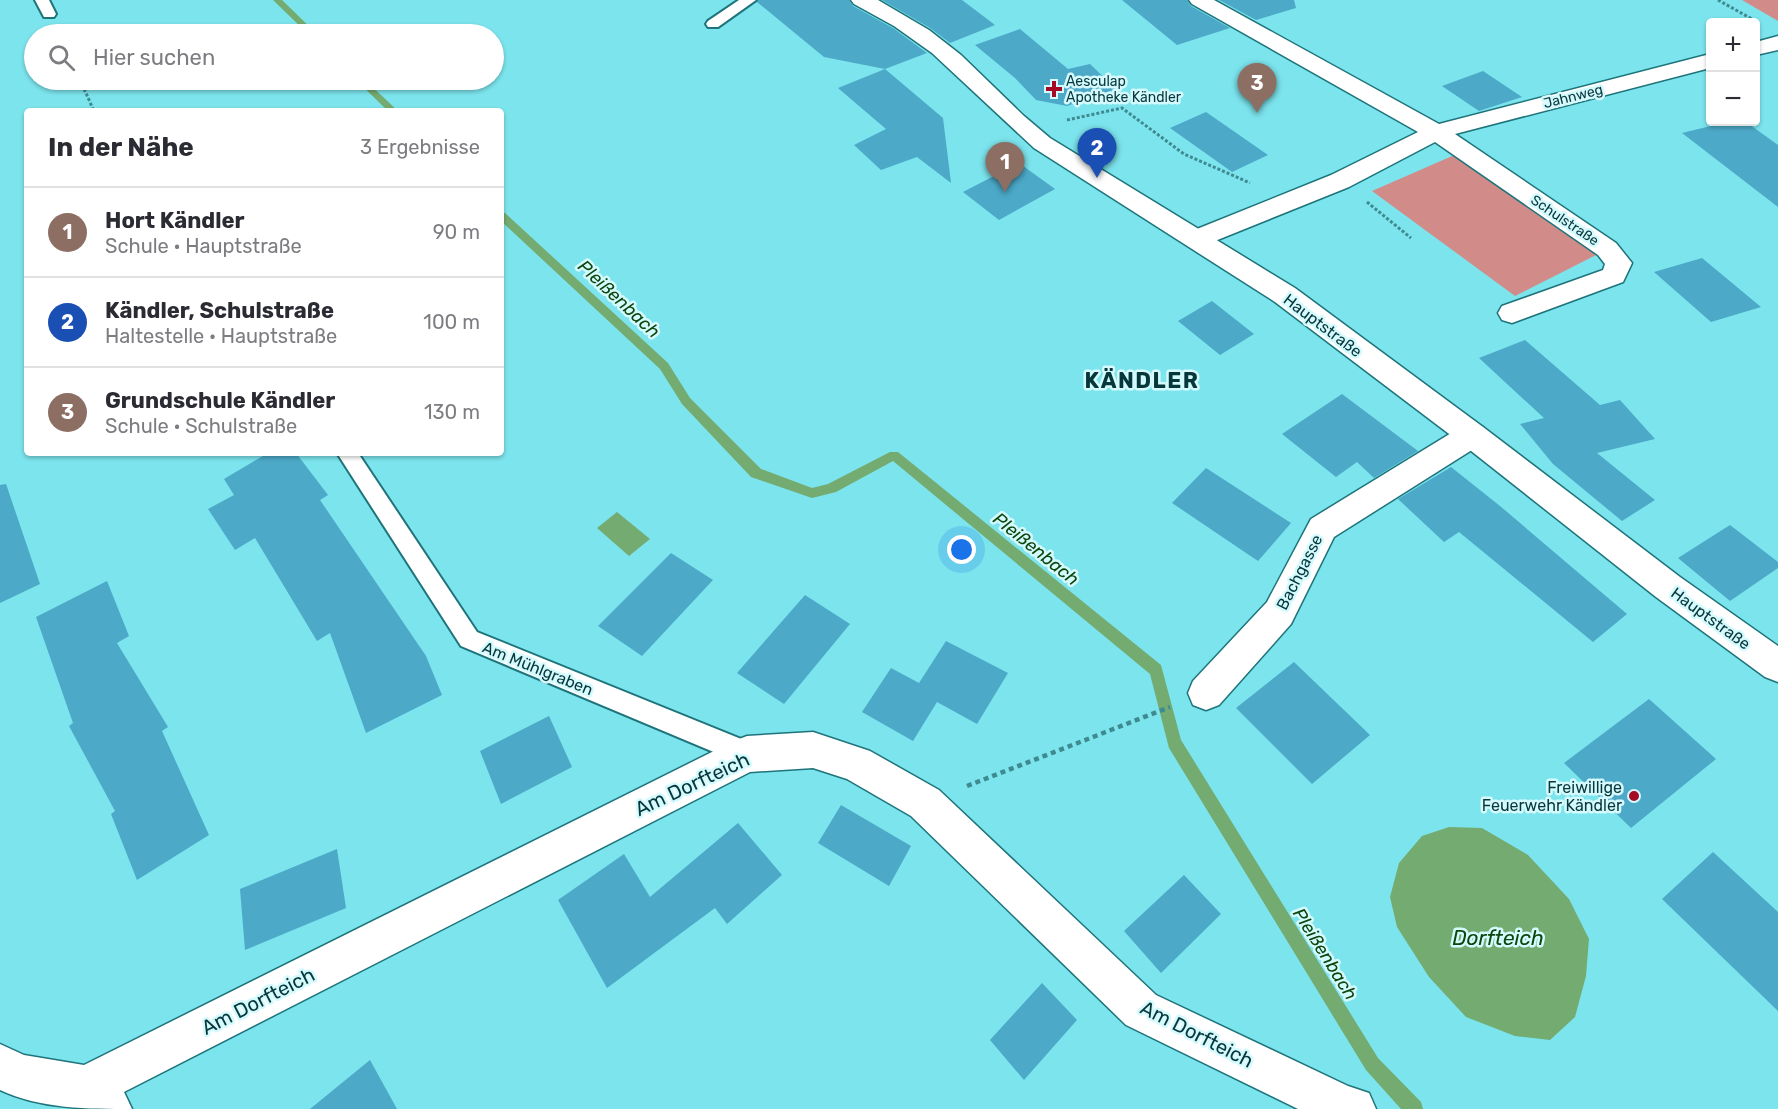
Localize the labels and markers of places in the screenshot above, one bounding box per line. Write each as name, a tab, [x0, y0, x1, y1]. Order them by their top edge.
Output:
pin: 3	[1238, 63, 1276, 113]
place label: Aesculap Apotheke Kändler	[1066, 73, 1182, 106]
marker: Aesculap Apotheke Kändler	[1047, 82, 1061, 96]
pin: 2	[1078, 128, 1116, 178]
pin: 1	[986, 142, 1024, 192]
place label: Freiwillige Feuerwehr Kändler	[1482, 778, 1622, 815]
marker: Freiwillige Feuerwehr Kändler	[1627, 789, 1641, 803]

